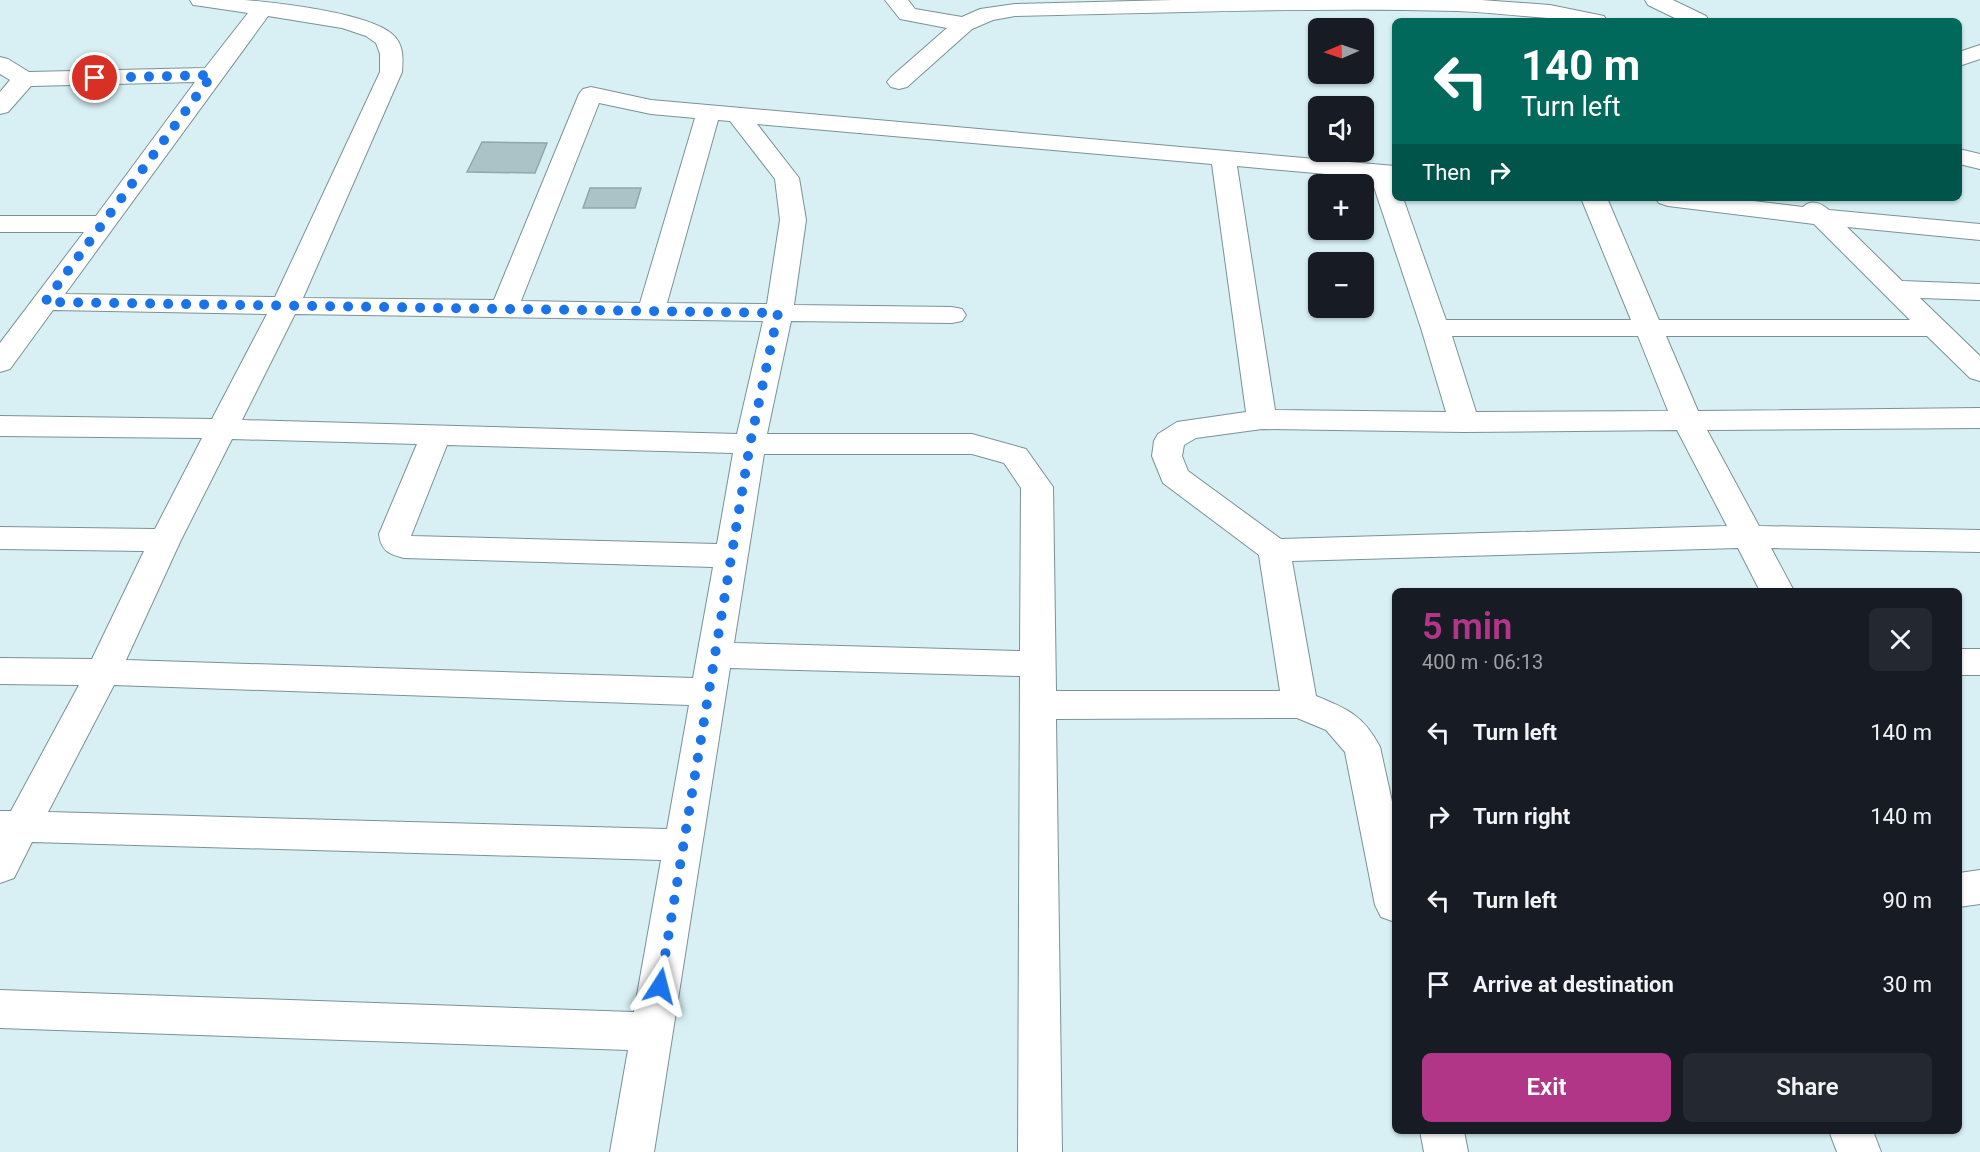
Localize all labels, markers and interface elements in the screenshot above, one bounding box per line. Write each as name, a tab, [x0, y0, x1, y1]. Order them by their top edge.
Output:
north arrow	[1308, 18, 1374, 84]
map controls	[1308, 18, 1374, 318]
text: 140 m	[1521, 41, 1640, 90]
icon: left	[1422, 42, 1500, 120]
pin	[69, 52, 120, 103]
icon: arrive	[78, 61, 111, 94]
text: Turn left	[1521, 91, 1621, 123]
button: sound	[1308, 96, 1374, 162]
icon: right	[1483, 156, 1516, 189]
text: Then	[1422, 160, 1471, 185]
button: +	[1308, 174, 1374, 240]
button: −	[1308, 252, 1374, 318]
text: 5 min	[1422, 606, 1512, 648]
button: close	[1869, 608, 1932, 671]
text: 400 m · 06:13	[1422, 650, 1543, 674]
icon: left	[1422, 716, 1455, 749]
text: Turn left	[1473, 720, 1557, 745]
text: 140 m	[1870, 720, 1932, 745]
icon: right	[1422, 800, 1455, 833]
text: Turn right	[1473, 804, 1570, 829]
text: 140 m	[1870, 804, 1932, 829]
icon: left	[1422, 884, 1455, 917]
text: Turn left	[1473, 888, 1557, 913]
text: 90 m	[1883, 888, 1932, 913]
position arrow	[628, 954, 692, 1018]
icon: arrive	[1422, 968, 1455, 1001]
text: Arrive at destination	[1473, 972, 1674, 997]
text: 30 m	[1883, 972, 1932, 997]
button: Exit	[1422, 1053, 1671, 1122]
button: Share	[1683, 1053, 1932, 1122]

